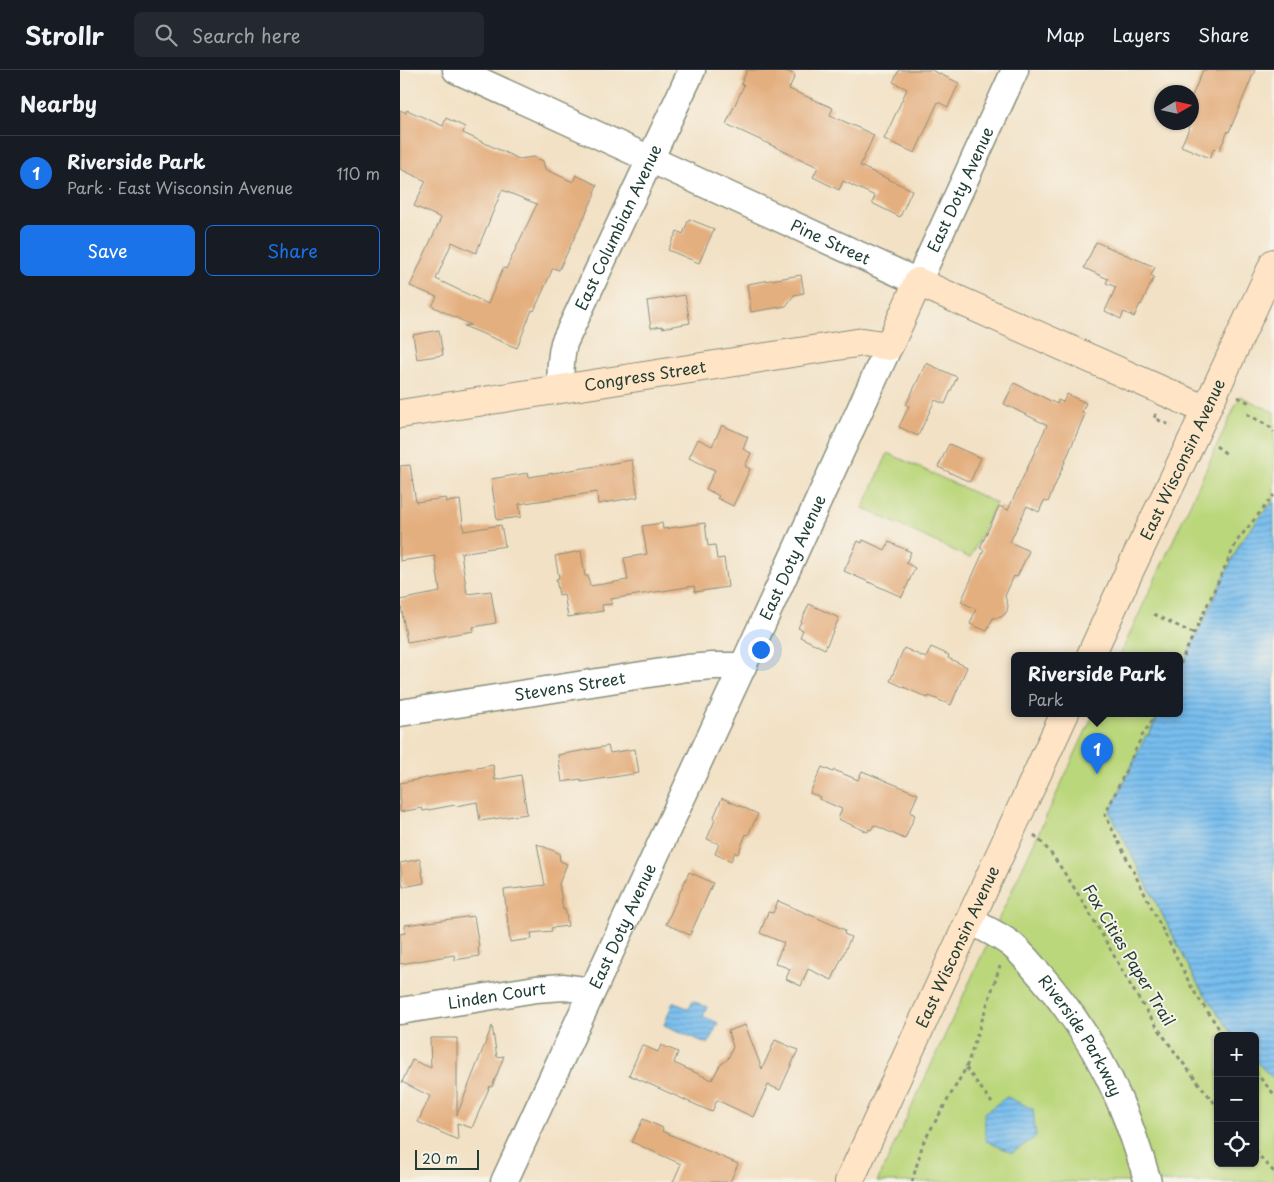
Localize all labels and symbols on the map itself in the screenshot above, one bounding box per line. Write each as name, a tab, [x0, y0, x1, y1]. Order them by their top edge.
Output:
north arrow	[1154, 85, 1199, 130]
street label: East Doty Avenue	[920, 122, 999, 256]
street label: East Columbian Avenue	[568, 140, 667, 314]
street label: Pine Street	[787, 212, 875, 270]
street label: Congress Street	[582, 354, 708, 396]
street label: East Wisconsin Avenue	[1133, 374, 1230, 544]
street label: East Doty Avenue	[753, 490, 831, 624]
your location	[748, 637, 774, 663]
street label: Stevens Street	[513, 665, 627, 706]
pin: 1	[1081, 733, 1113, 774]
street label: East Doty Avenue	[582, 859, 661, 992]
street label: East Wisconsin Avenue	[909, 861, 1004, 1031]
street label: Fox Cities Paper Trail	[1078, 879, 1182, 1030]
street label: Riverside Parkway	[1033, 969, 1129, 1100]
street label: Linden Court	[446, 975, 547, 1014]
scale bar	[415, 1147, 479, 1170]

